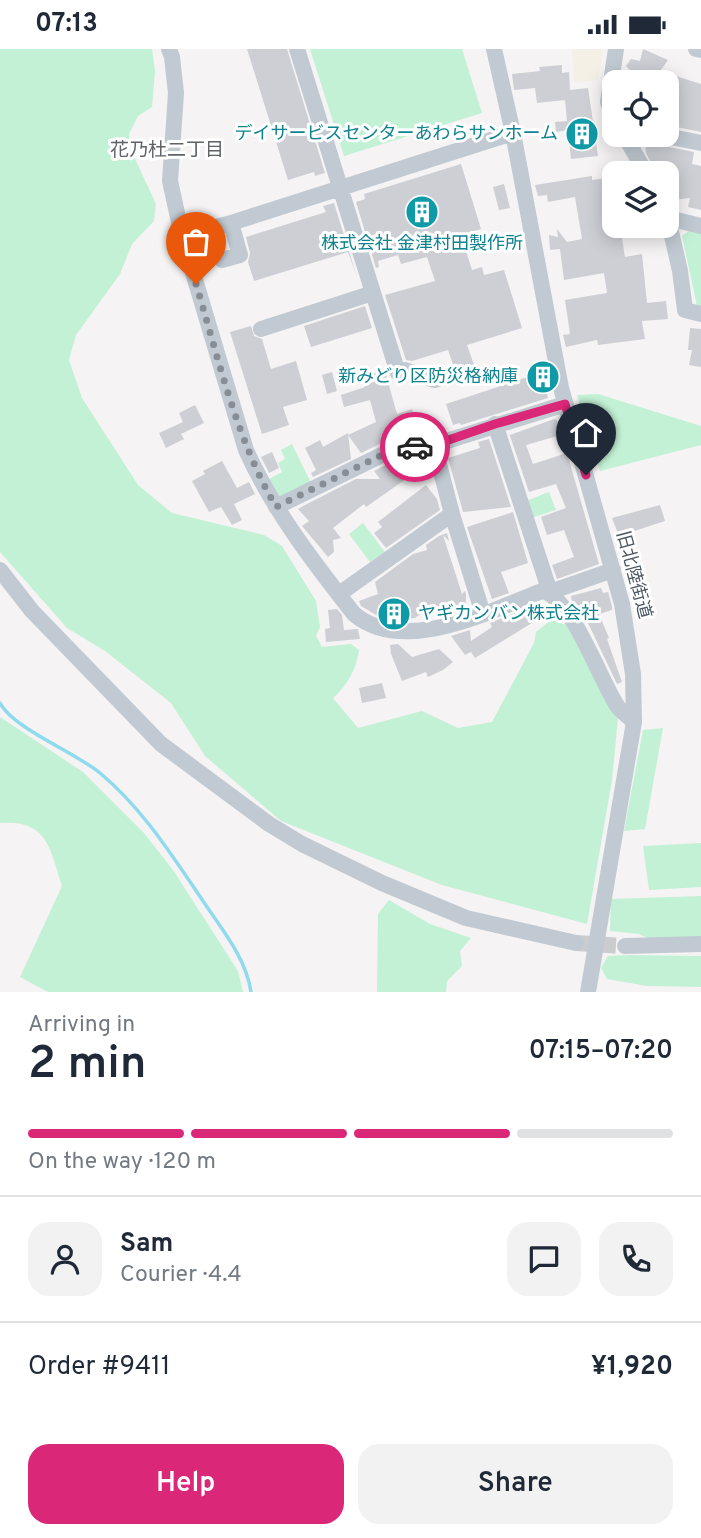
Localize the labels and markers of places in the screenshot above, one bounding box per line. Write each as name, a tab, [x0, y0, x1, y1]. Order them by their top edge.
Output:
building icon: デイサービスセンターあわらサンホーム	[563, 115, 601, 153]
place label: デイサービスセンターあわらサンホーム	[235, 123, 558, 146]
building icon: 株式会社 金津村田製作所	[403, 193, 441, 231]
pin	[166, 212, 226, 284]
place label: 株式会社 金津村田製作所	[321, 233, 523, 256]
building icon: 新みどり区防災格納庫	[524, 358, 562, 396]
place label: 新みどり区防災格納庫	[338, 366, 518, 389]
pin	[556, 403, 616, 475]
building icon: ヤギカンバン株式会社	[375, 595, 413, 633]
place label: ヤギカンバン株式会社	[418, 603, 599, 626]

